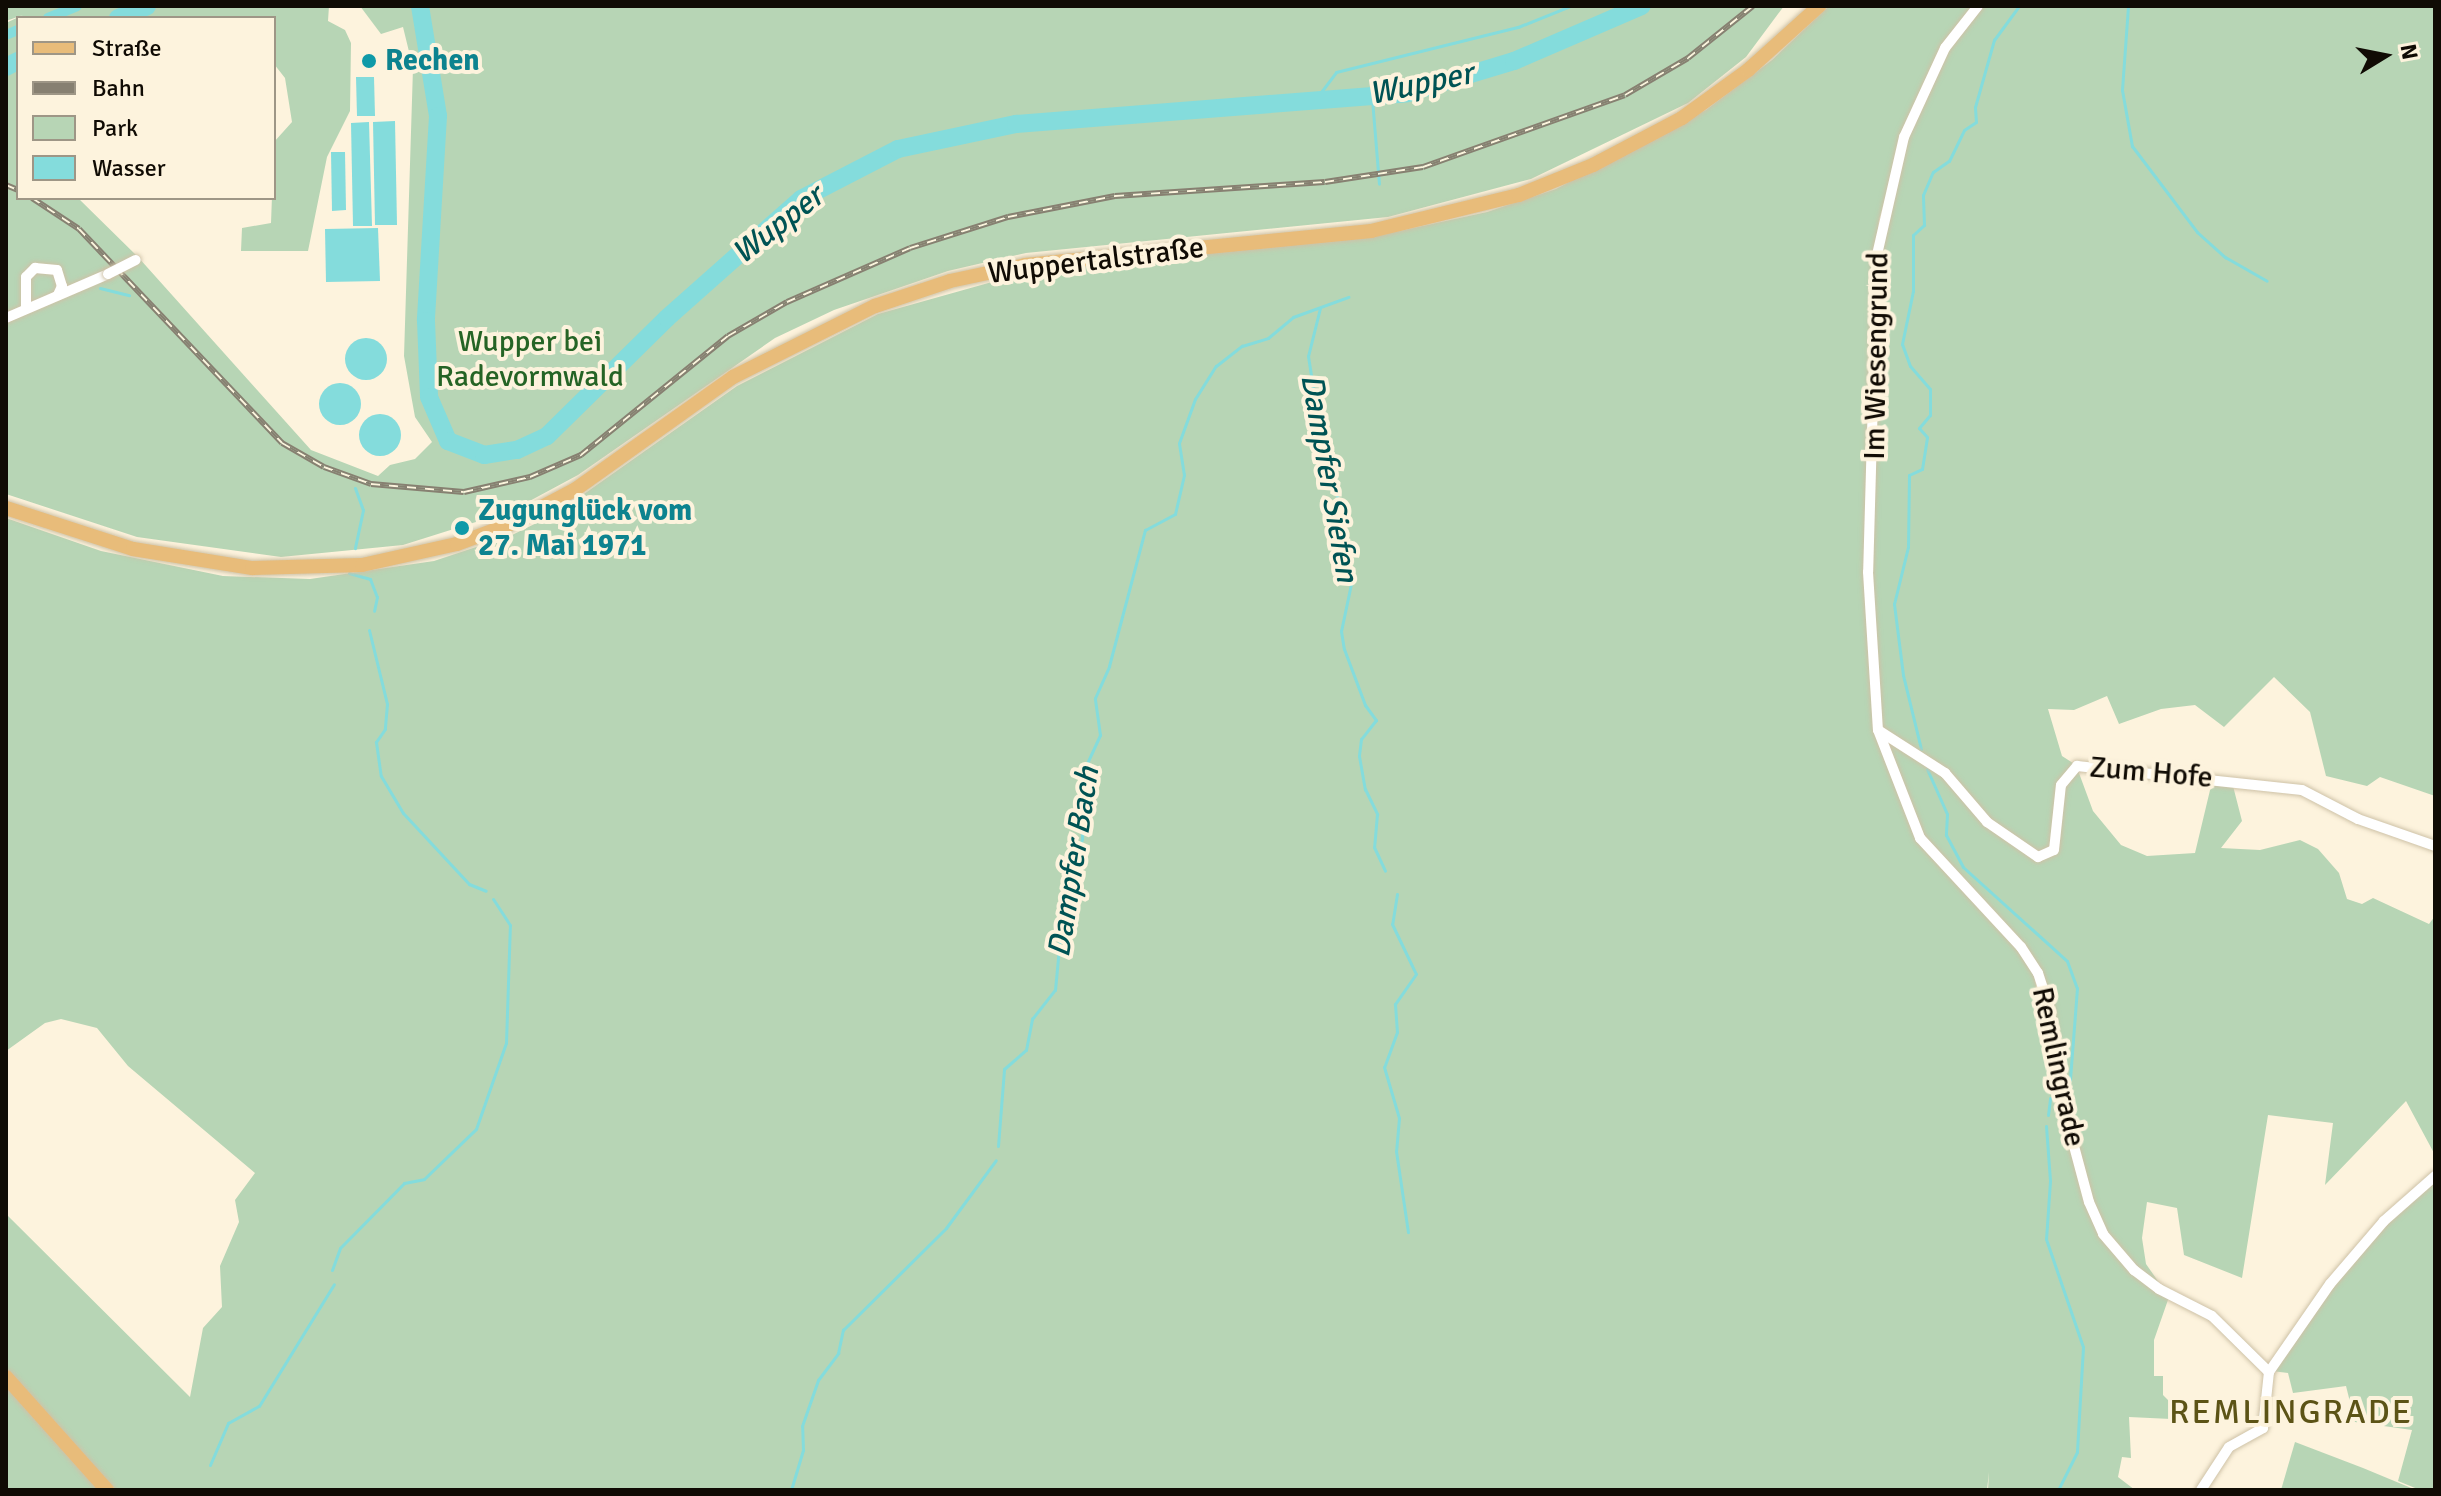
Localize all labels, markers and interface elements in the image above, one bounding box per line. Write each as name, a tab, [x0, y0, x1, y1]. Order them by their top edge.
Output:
legend	[16, 16, 276, 200]
north arrow	[2345, 16, 2425, 96]
text: Straße	[92, 33, 162, 63]
text: N	[2395, 42, 2424, 62]
place label: Rechen	[385, 43, 480, 79]
marker: Rechen	[360, 52, 378, 70]
water label: Wupper	[1366, 54, 1476, 114]
text: Bahn	[92, 73, 145, 103]
text: Park	[92, 113, 138, 143]
text: Wasser	[92, 153, 166, 183]
water label: Wupper	[725, 177, 831, 273]
street label: Wuppertalstraße	[986, 230, 1206, 292]
street label: Im Wiesengrund	[1857, 252, 1897, 460]
park label: Wupper bei Radevormwald	[436, 324, 624, 394]
water label: Dampfer Siefen	[1292, 371, 1366, 585]
place label: Zugunglück vom 27. Mai 1971	[478, 493, 692, 564]
marker: Zugunglück vom 27. Mai 1971	[453, 519, 471, 537]
street label: Zum Hofe	[2088, 750, 2214, 796]
water label: Dampfer Bach	[1040, 764, 1108, 960]
street label: Remlingrade	[2024, 984, 2092, 1150]
district label: REMLINGRADE	[2169, 1393, 2413, 1433]

